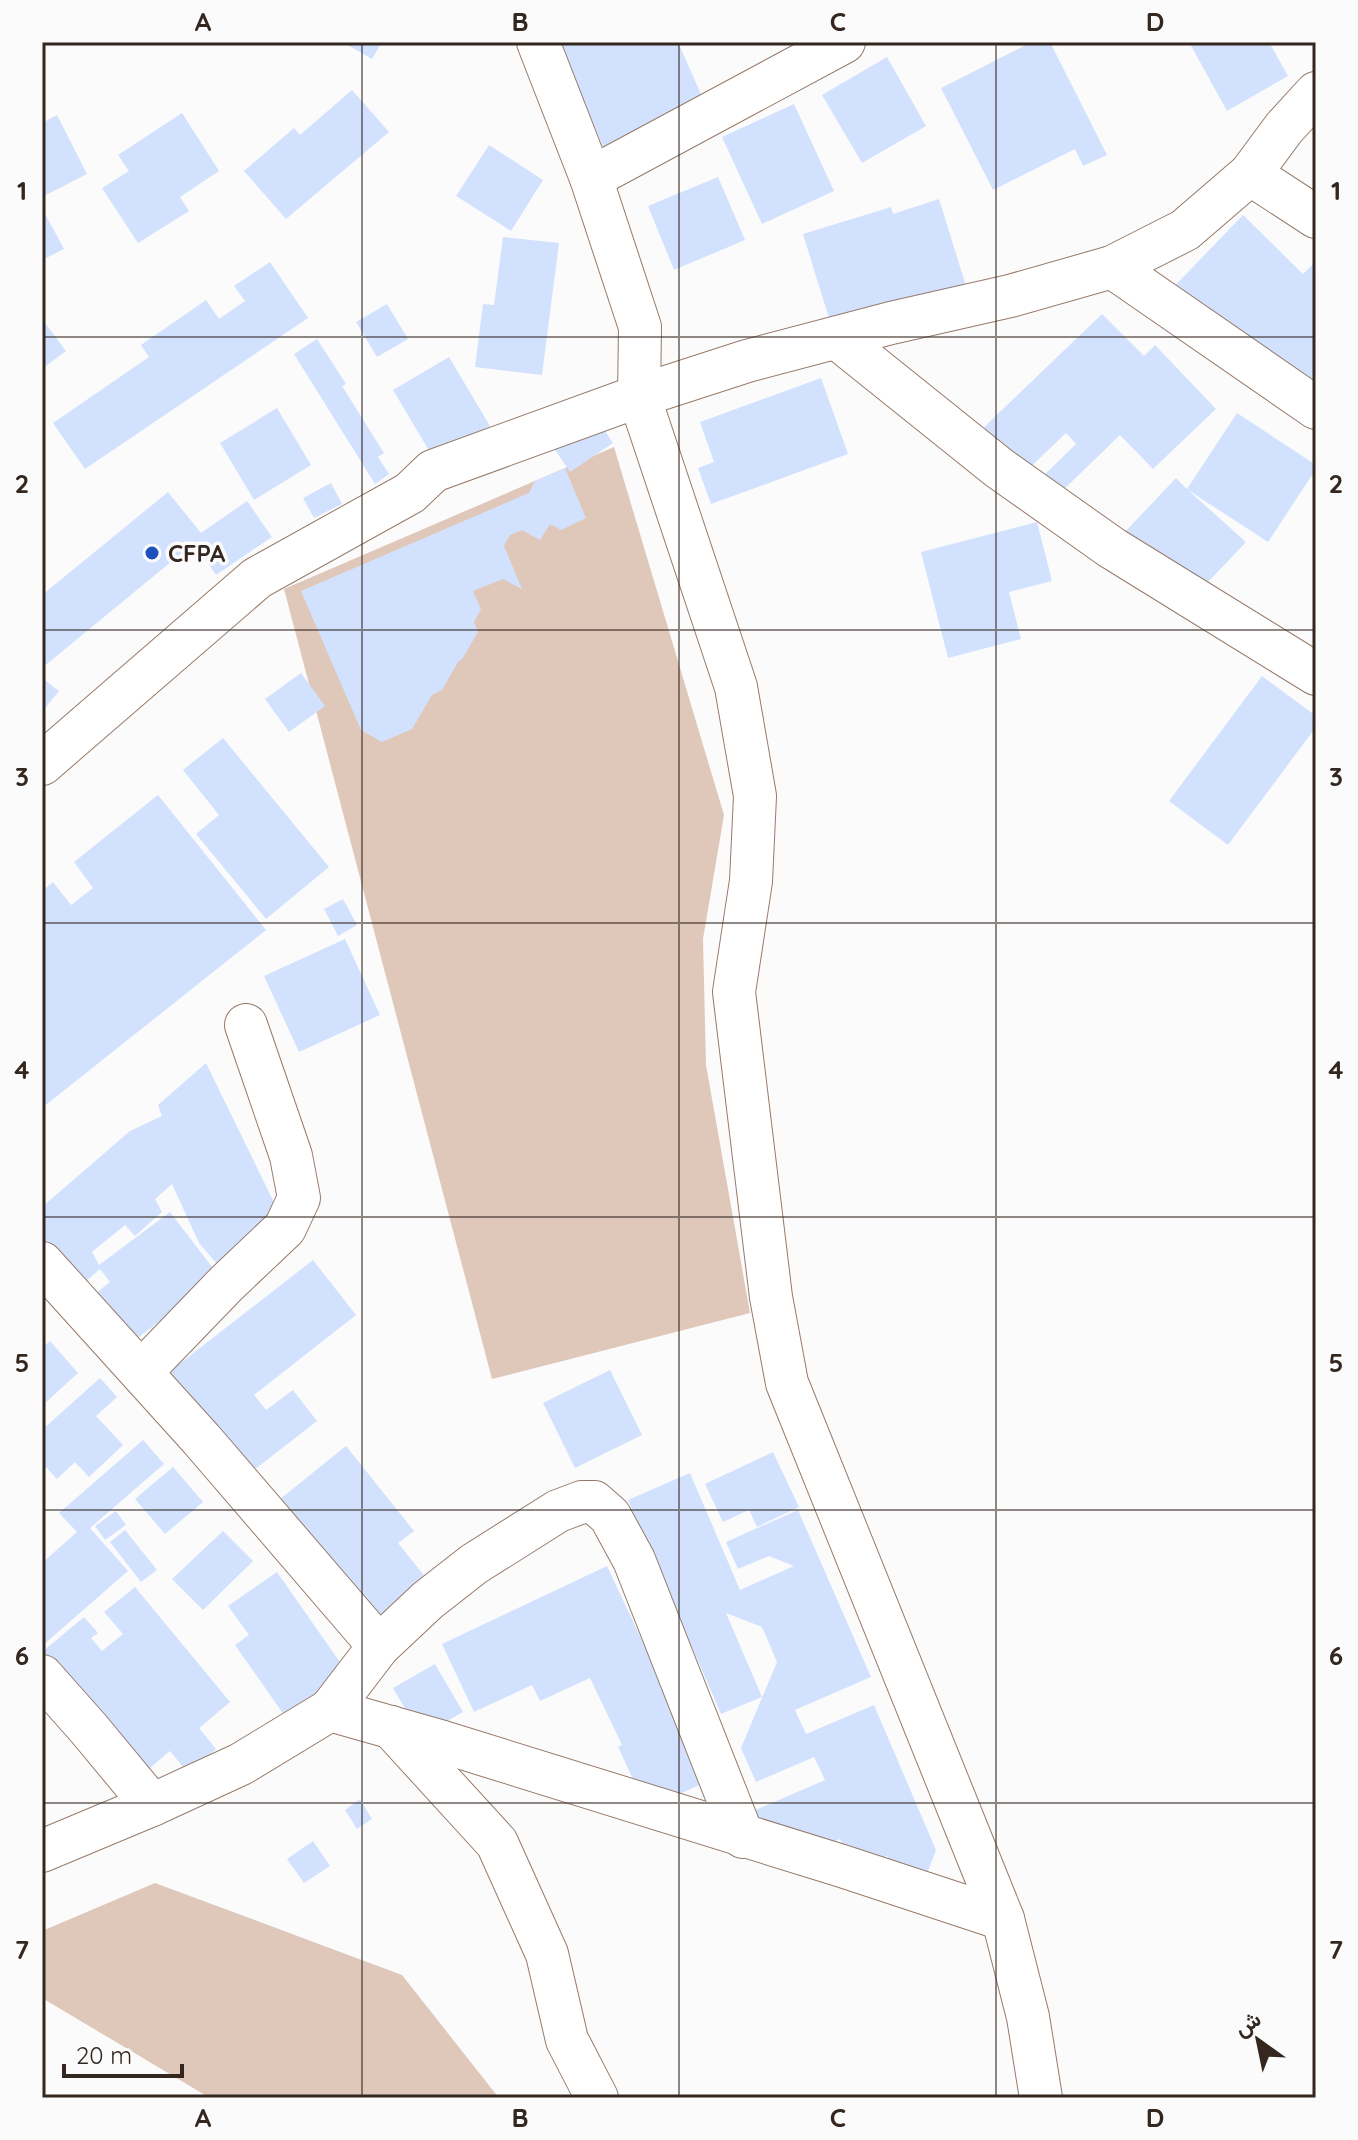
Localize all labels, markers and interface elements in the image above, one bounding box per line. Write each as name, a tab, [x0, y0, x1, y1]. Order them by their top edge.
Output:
text: A	[195, 5, 212, 38]
text: B	[511, 5, 529, 38]
text: C	[830, 5, 846, 38]
text: D	[1146, 5, 1164, 38]
text: 1	[17, 174, 27, 207]
text: 1	[1331, 174, 1341, 207]
text: 2	[15, 467, 29, 500]
text: 2	[1329, 467, 1343, 500]
place label: CFPA	[168, 538, 226, 568]
marker: CFPA	[143, 544, 161, 562]
text: 3	[15, 760, 29, 793]
text: 3	[1329, 760, 1343, 793]
text: 4	[14, 1053, 30, 1086]
text: 4	[1328, 1053, 1344, 1086]
text: 5	[15, 1346, 29, 1379]
text: 5	[1329, 1346, 1343, 1379]
text: 6	[15, 1639, 29, 1672]
text: 6	[1329, 1639, 1343, 1672]
text: 7	[15, 1933, 29, 1966]
text: 7	[1329, 1933, 1343, 1966]
north arrow	[1218, 2000, 1298, 2080]
text: ش	[1228, 2004, 1266, 2042]
scale bar	[64, 2028, 182, 2078]
text: 20 m	[76, 2040, 132, 2070]
text: A	[195, 2101, 212, 2134]
text: B	[511, 2101, 529, 2134]
text: C	[830, 2101, 846, 2134]
text: D	[1146, 2101, 1164, 2134]

